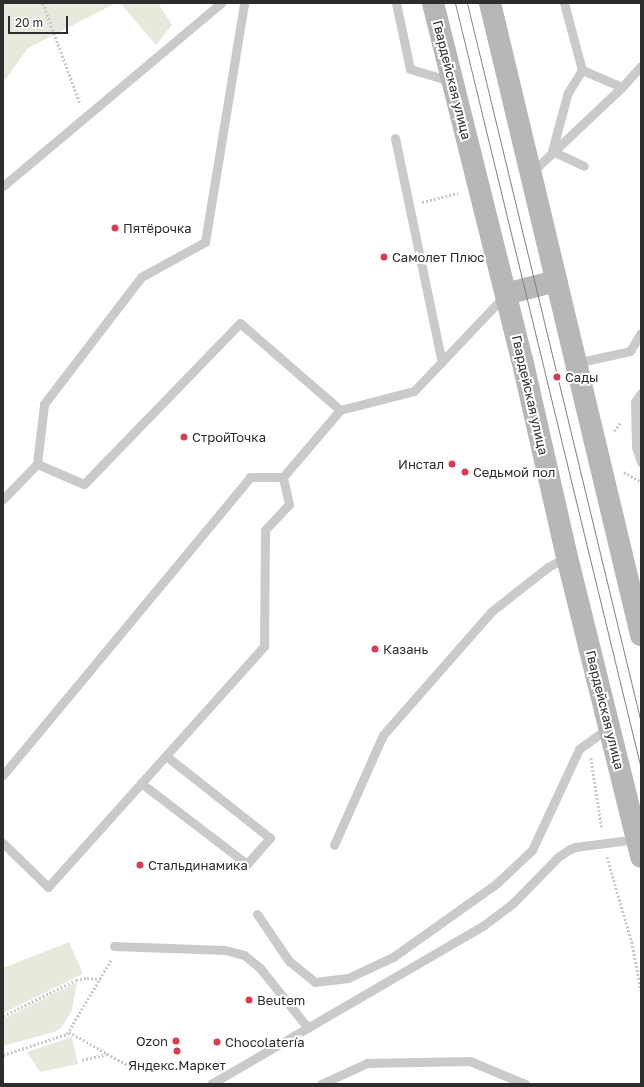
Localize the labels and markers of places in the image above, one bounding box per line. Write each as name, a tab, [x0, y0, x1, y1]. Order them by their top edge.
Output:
place label: Пятёрочка	[123, 220, 192, 236]
marker: Пятёрочка	[110, 223, 120, 233]
place label: Самолет Плюс	[392, 249, 484, 265]
marker: Самолет Плюс	[379, 252, 389, 262]
place label: Сады	[565, 369, 599, 385]
marker: Сады	[552, 372, 562, 382]
place label: СтройТочка	[192, 429, 266, 445]
marker: СтройТочка	[179, 432, 189, 442]
place label: Инстал	[398, 456, 444, 472]
marker: Инстал	[447, 459, 457, 469]
place label: Седьмой пол	[473, 464, 555, 480]
marker: Седьмой пол	[460, 467, 470, 477]
place label: Казань	[383, 641, 428, 657]
marker: Казань	[370, 644, 380, 654]
place label: Стальдинамика	[148, 857, 248, 873]
marker: Стальдинамика	[135, 860, 145, 870]
place label: Beutem	[257, 992, 305, 1008]
marker: Beutem	[244, 995, 254, 1005]
place label: Ozon	[136, 1033, 168, 1049]
place label: Chocolatería	[225, 1034, 305, 1050]
marker: Ozon	[171, 1036, 181, 1046]
marker: Chocolatería	[212, 1037, 222, 1047]
marker: Яндекс.Маркет	[172, 1046, 182, 1056]
place label: Яндекс.Маркет	[128, 1057, 226, 1073]

